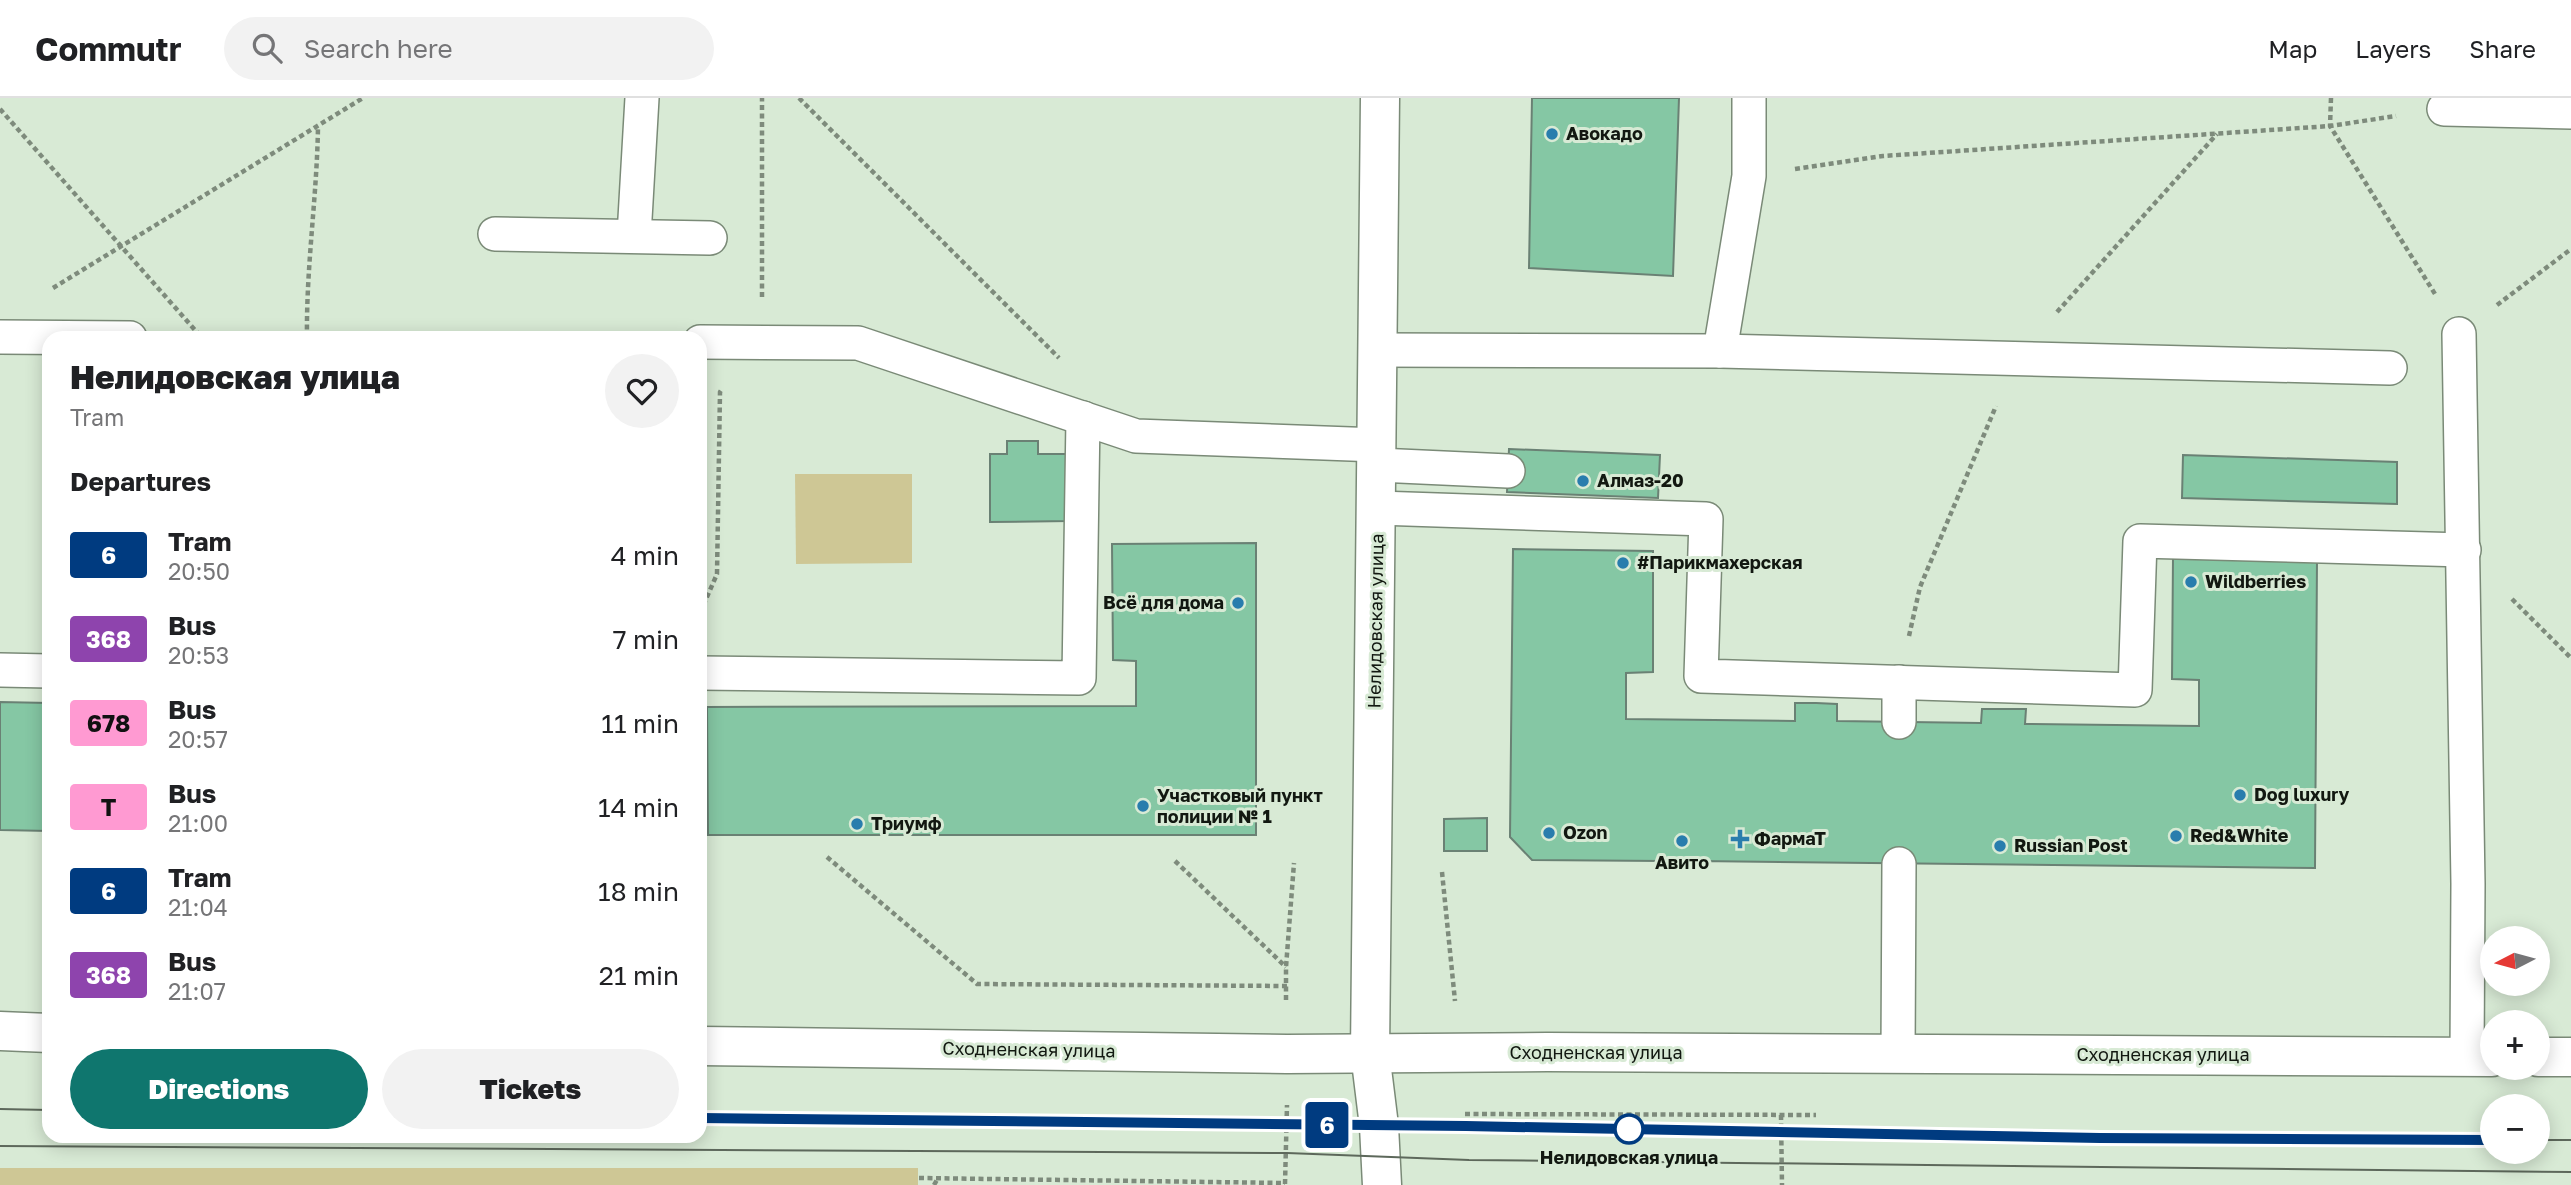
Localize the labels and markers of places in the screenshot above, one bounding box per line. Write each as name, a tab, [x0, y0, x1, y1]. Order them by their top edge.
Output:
place label: Авокадо	[1566, 122, 1643, 144]
marker: Авокадо	[1544, 126, 1560, 142]
place label: Алмаз-20	[1597, 469, 1684, 491]
marker: Алмаз-20	[1575, 473, 1591, 489]
place label: #Парикмахерская	[1637, 551, 1802, 573]
marker: #Парикмахерская	[1615, 555, 1631, 571]
place label: Wildberries	[2205, 570, 2306, 592]
marker: Wildberries	[2183, 574, 2199, 590]
place label: Всё для дома	[1103, 591, 1224, 613]
marker: Всё для дома	[1230, 595, 1246, 611]
place label: Dog luxury	[2254, 783, 2350, 805]
place label: Участковый пункт полиции № 1	[1157, 784, 1323, 827]
marker: Dog luxury	[2232, 787, 2248, 803]
marker: Участковый пункт полиции № 1	[1135, 798, 1151, 814]
place label: Триумф	[871, 812, 942, 834]
marker: Триумф	[849, 816, 865, 832]
place label: Ozon	[1563, 821, 1608, 843]
place label: Red&White	[2190, 824, 2289, 846]
marker: Ozon	[1541, 825, 1557, 841]
place label: ФармаТ	[1754, 827, 1826, 849]
marker: Red&White	[2168, 828, 2184, 844]
marker: ФармаТ	[1732, 831, 1748, 847]
marker: Авито	[1674, 833, 1690, 849]
place label: Russian Post	[2014, 834, 2128, 856]
marker: Russian Post	[1992, 838, 2008, 854]
place label: Авито	[1655, 851, 1709, 873]
marker: Нелидовская улица	[1614, 1114, 1644, 1144]
place label: Нелидовская улица	[1540, 1146, 1718, 1168]

